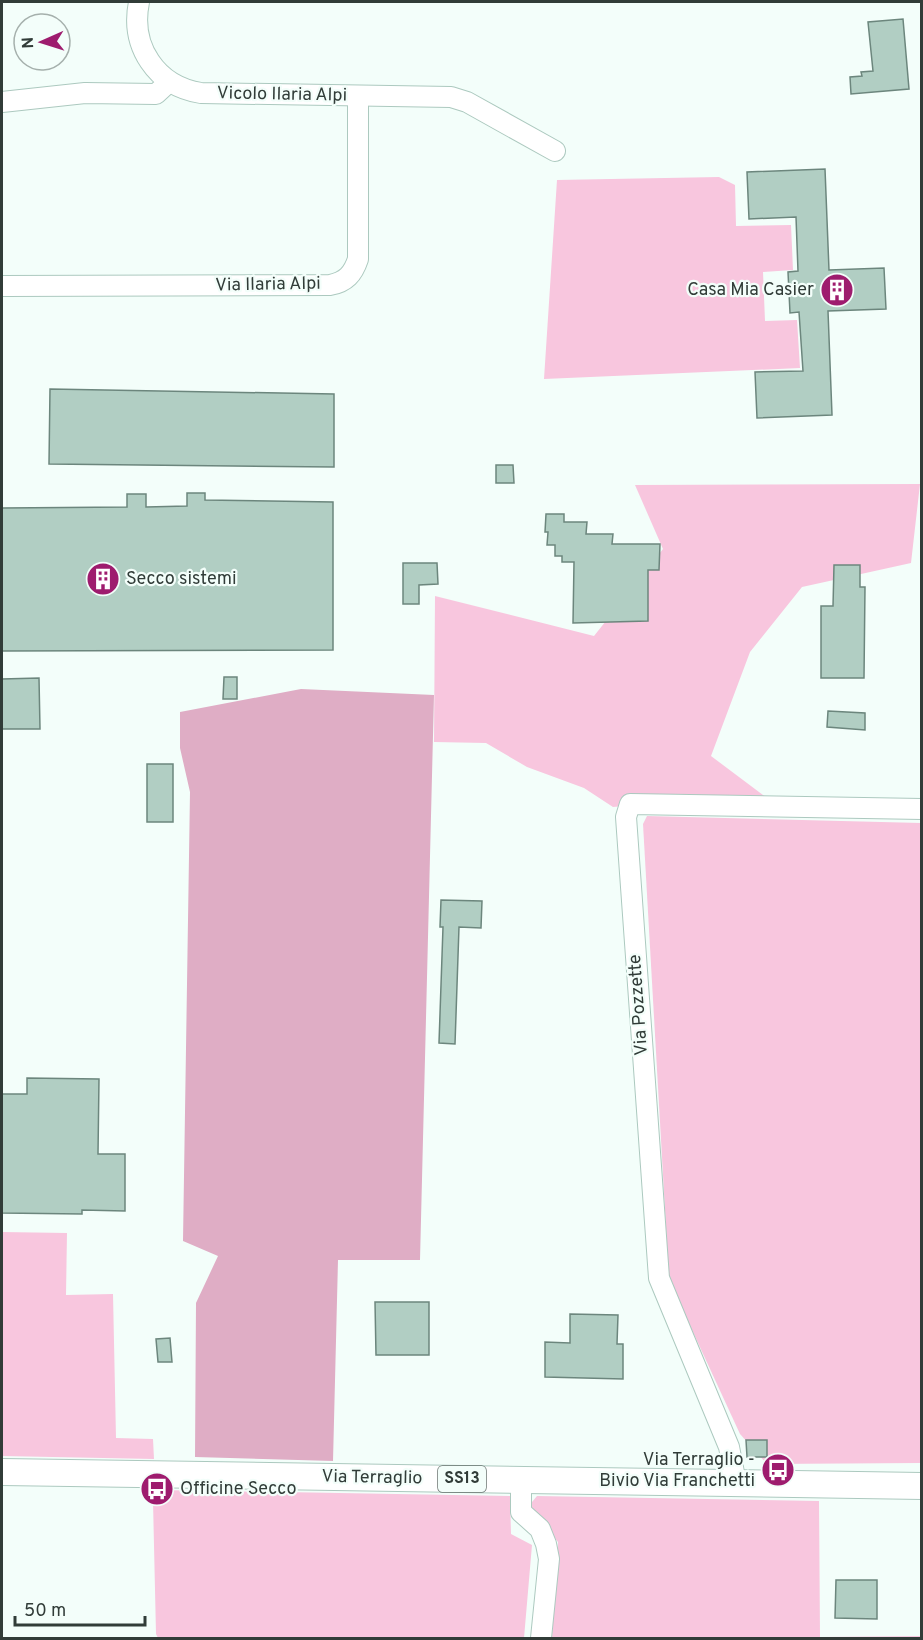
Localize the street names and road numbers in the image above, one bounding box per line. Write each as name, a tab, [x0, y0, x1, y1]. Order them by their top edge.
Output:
street label: Vicolo Ilaria Alpi	[217, 82, 347, 108]
street label: Via Ilaria Alpi	[215, 273, 321, 297]
street label: Via Pozzette	[624, 954, 654, 1056]
street label: Via Terraglio	[321, 1466, 423, 1490]
road number: SS13	[438, 1466, 486, 1492]

